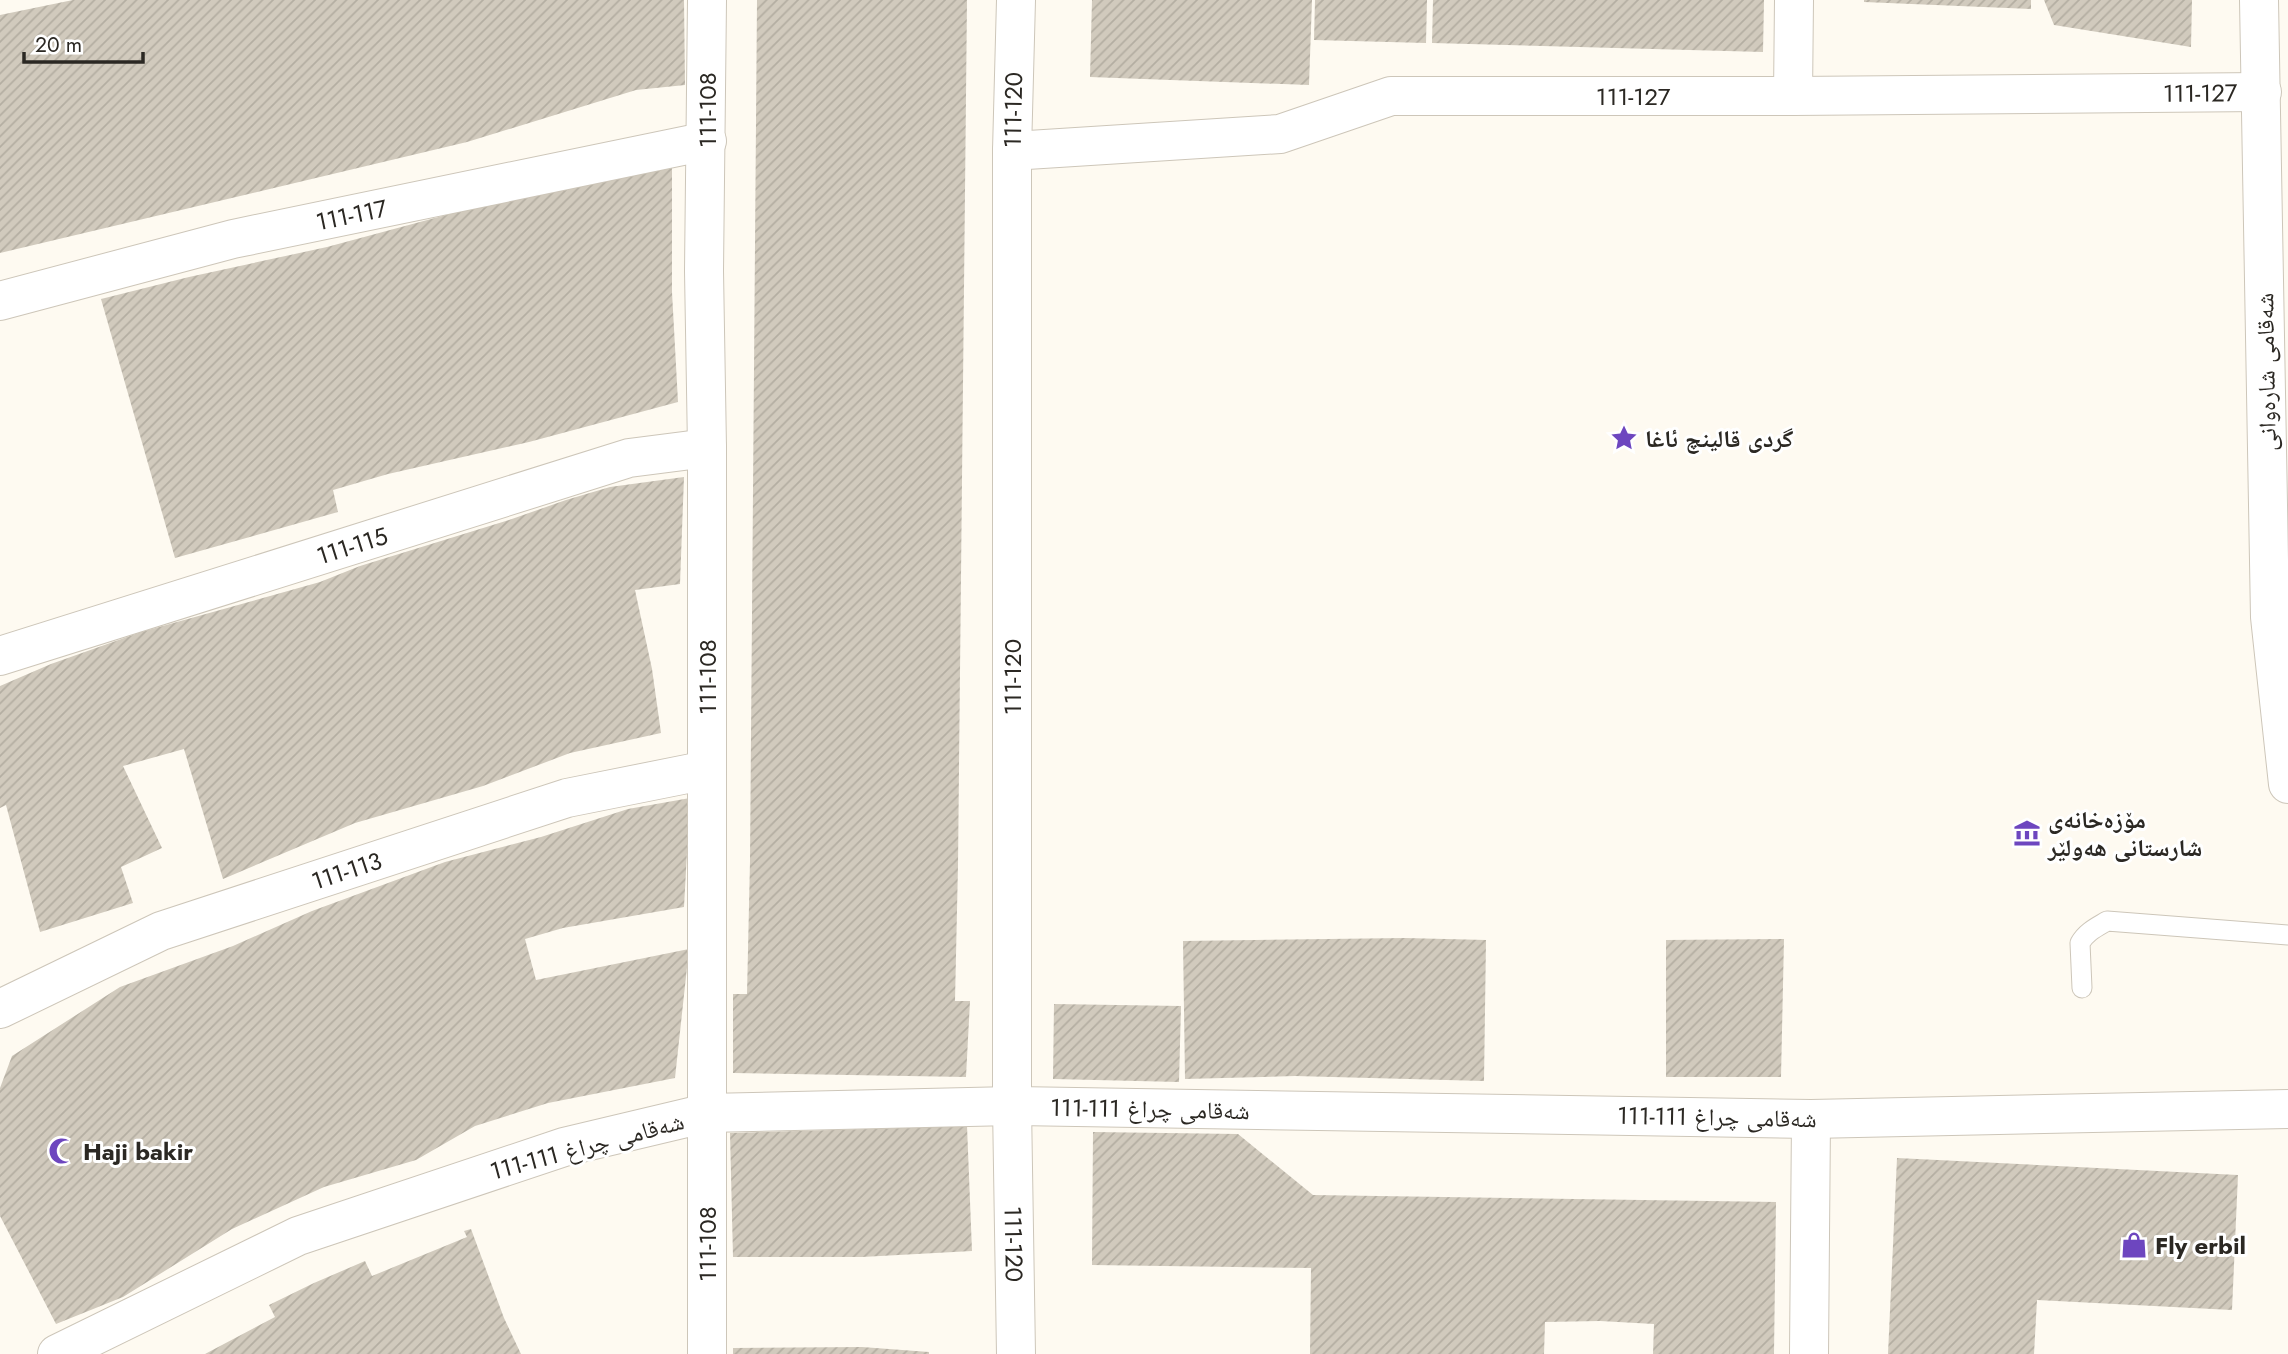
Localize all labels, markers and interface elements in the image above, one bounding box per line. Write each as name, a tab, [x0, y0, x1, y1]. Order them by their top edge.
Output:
scale bar	[24, 21, 144, 65]
text: 20 m	[35, 30, 82, 60]
street label: 111-108	[690, 72, 725, 148]
street label: 111-120	[995, 72, 1031, 148]
street label: 111-127	[2163, 75, 2238, 110]
street label: 111-127	[1596, 79, 1671, 114]
street label: 111-117	[313, 190, 390, 239]
street label: شەقامی شارەوانی	[2247, 293, 2285, 451]
place label: گردی قالینچ ئاغا	[1645, 421, 1794, 456]
place icon: گردی قالینچ ئاغا	[1609, 423, 1639, 453]
street label: 111-115	[312, 518, 392, 573]
street label: 111-108	[690, 639, 725, 715]
street label: 111-120	[995, 639, 1030, 715]
place label: مۆزەخانەی شارستانی هەولێر	[2047, 802, 2202, 865]
museum icon: مۆزەخانەی شارستانی هەولێر	[2012, 818, 2042, 848]
street label: 111-113	[307, 842, 386, 898]
street label: شەقامی چراغ 111-111	[1050, 1090, 1250, 1128]
street label: شەقامی چراغ 111-111	[1617, 1098, 1817, 1136]
street label: شەقامی چراغ 111-111	[486, 1103, 688, 1189]
place label: Haji bakir	[83, 1134, 193, 1169]
mosque icon: Haji bakir	[47, 1136, 77, 1166]
street label: 111-120	[996, 1205, 1032, 1282]
street label: 111-108	[690, 1206, 725, 1282]
place label: Fly erbil	[2155, 1228, 2246, 1263]
shop icon: Fly erbil	[2119, 1230, 2149, 1260]

